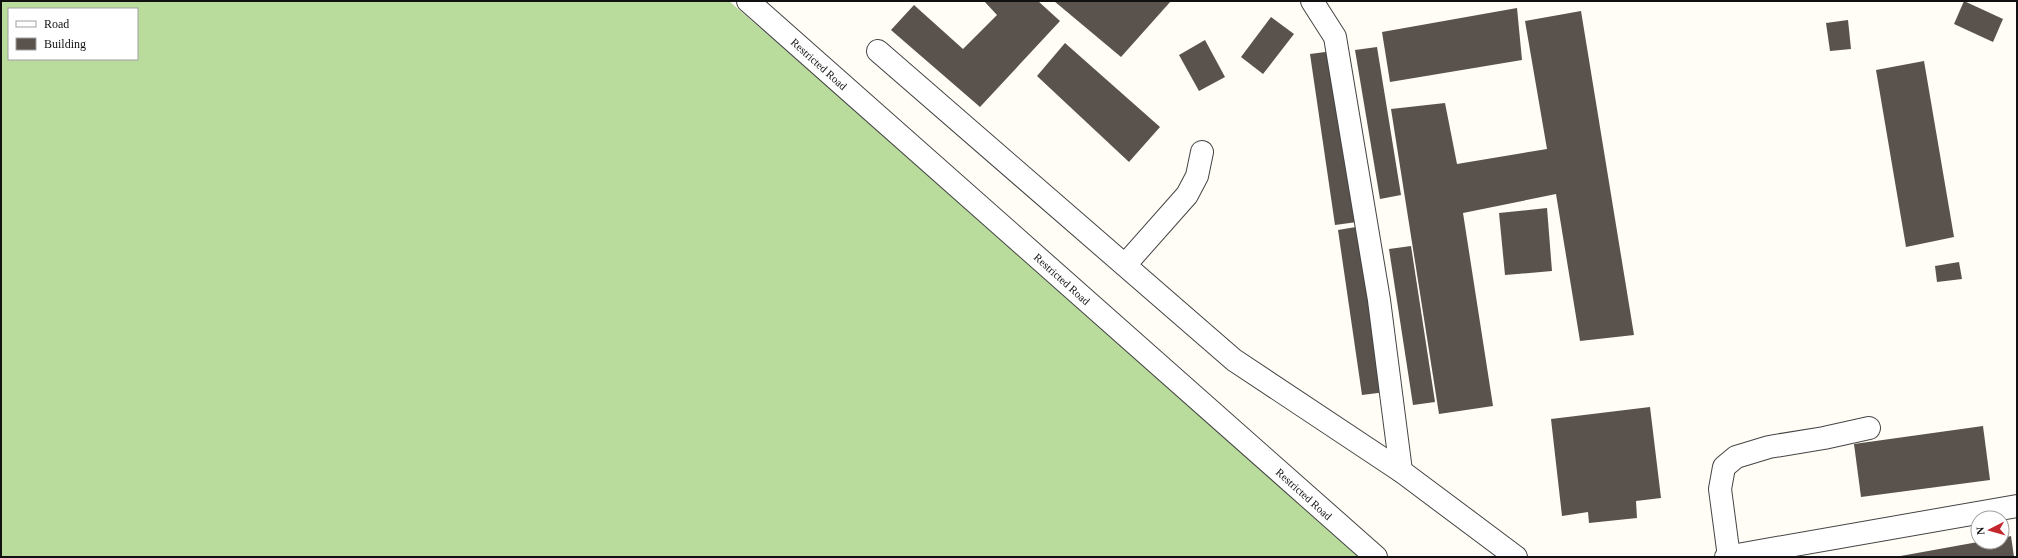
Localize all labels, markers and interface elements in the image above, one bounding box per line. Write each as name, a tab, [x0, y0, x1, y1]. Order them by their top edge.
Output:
legend	[8, 8, 138, 60]
text: Road	[44, 17, 69, 31]
street label: Restricted Road	[789, 36, 850, 92]
text: Building	[44, 37, 86, 51]
street label: Restricted Road	[1032, 251, 1093, 307]
street label: Restricted Road	[1274, 466, 1335, 522]
north arrow	[1970, 510, 2010, 550]
text: N	[1974, 526, 1986, 536]

